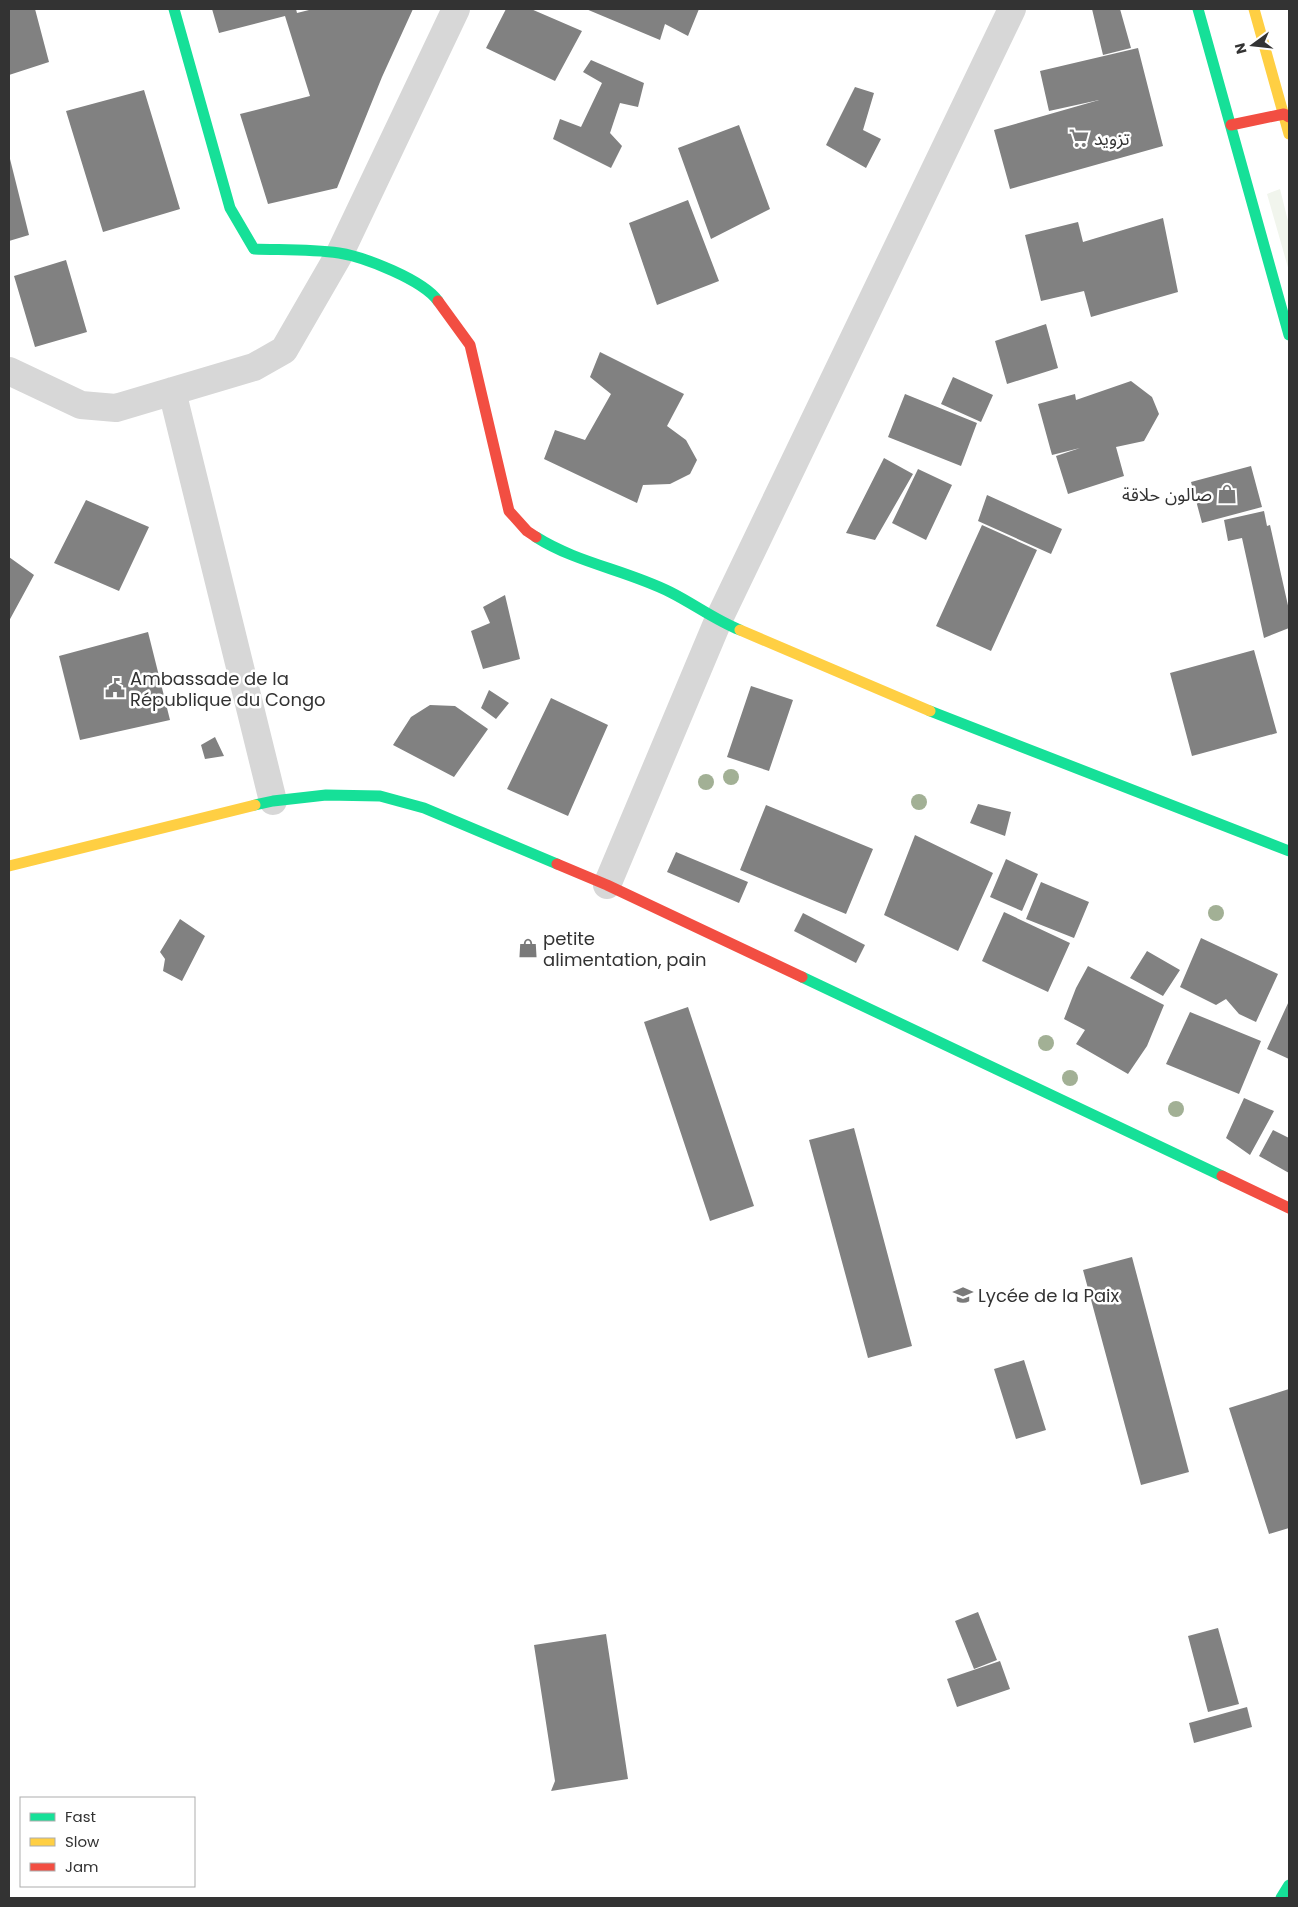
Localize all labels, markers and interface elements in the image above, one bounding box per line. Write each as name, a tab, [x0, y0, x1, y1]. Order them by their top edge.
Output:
north arrow	[1228, 20, 1278, 70]
text: N	[1229, 41, 1251, 56]
place label: تزويد	[1094, 126, 1130, 151]
supermarket icon: تزويد	[1068, 127, 1090, 149]
place label: صالون حلاقة	[1122, 482, 1212, 507]
shop icon: صالون حلاقة	[1216, 483, 1238, 505]
place label: Ambassade de la République du Congo	[130, 666, 326, 712]
public building icon: Ambassade de la République du Congo	[104, 677, 126, 699]
place label: petite alimentation, pain	[543, 926, 707, 972]
shop icon: petite alimentation, pain	[517, 937, 539, 959]
place label: Lycée de la Paix	[978, 1283, 1120, 1308]
school or university icon: Lycée de la Paix	[952, 1284, 974, 1306]
legend	[20, 1797, 195, 1887]
text: Fast	[65, 1806, 96, 1827]
text: Slow	[65, 1831, 100, 1852]
text: Jam	[65, 1856, 99, 1877]

